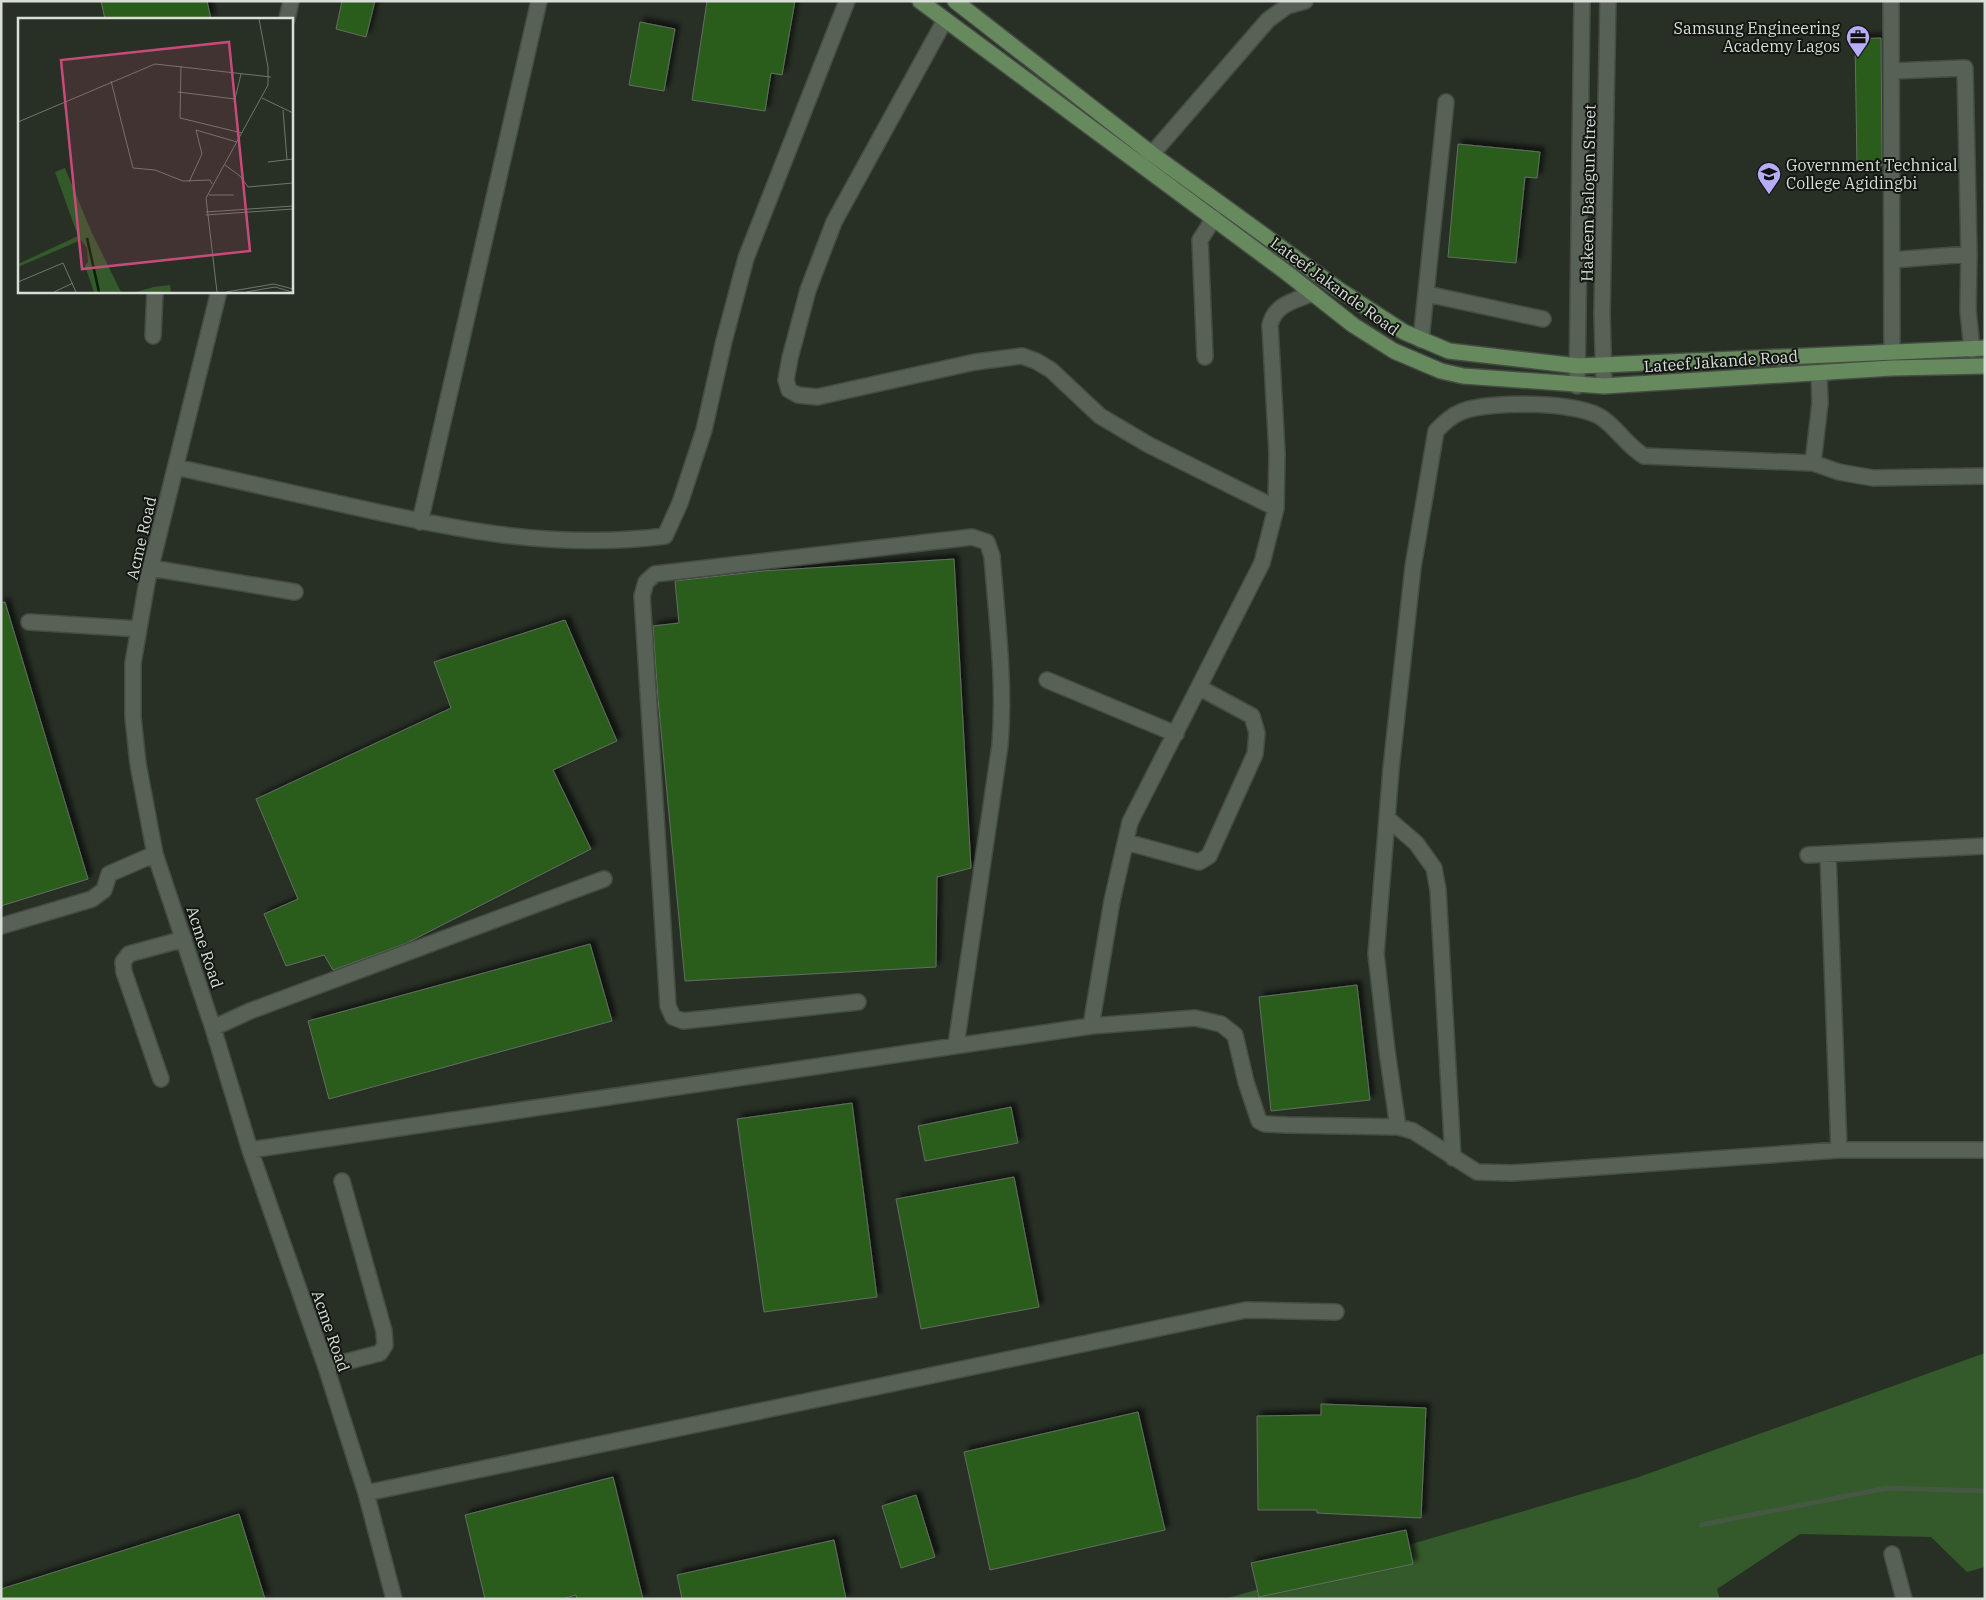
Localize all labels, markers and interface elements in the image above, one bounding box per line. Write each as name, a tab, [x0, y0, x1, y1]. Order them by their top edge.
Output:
inset map	[18, 18, 292, 292]
place label: Samsung Engineering Academy Lagos	[1674, 18, 1840, 56]
office icon: Samsung Engineering Academy Lagos	[1845, 24, 1871, 58]
street label: Hakeem Balogun Street	[1576, 104, 1600, 282]
place label: Government Technical College Agidingbi	[1786, 155, 1958, 193]
school or university icon: Government Technical College Agidingbi	[1756, 161, 1782, 195]
street label: Lateef Jakande Road	[1267, 232, 1404, 340]
street label: Lateef Jakande Road	[1643, 346, 1799, 376]
street label: Acme Road	[122, 494, 160, 582]
street label: Acme Road	[182, 904, 228, 991]
street label: Acme Road	[308, 1288, 354, 1375]

